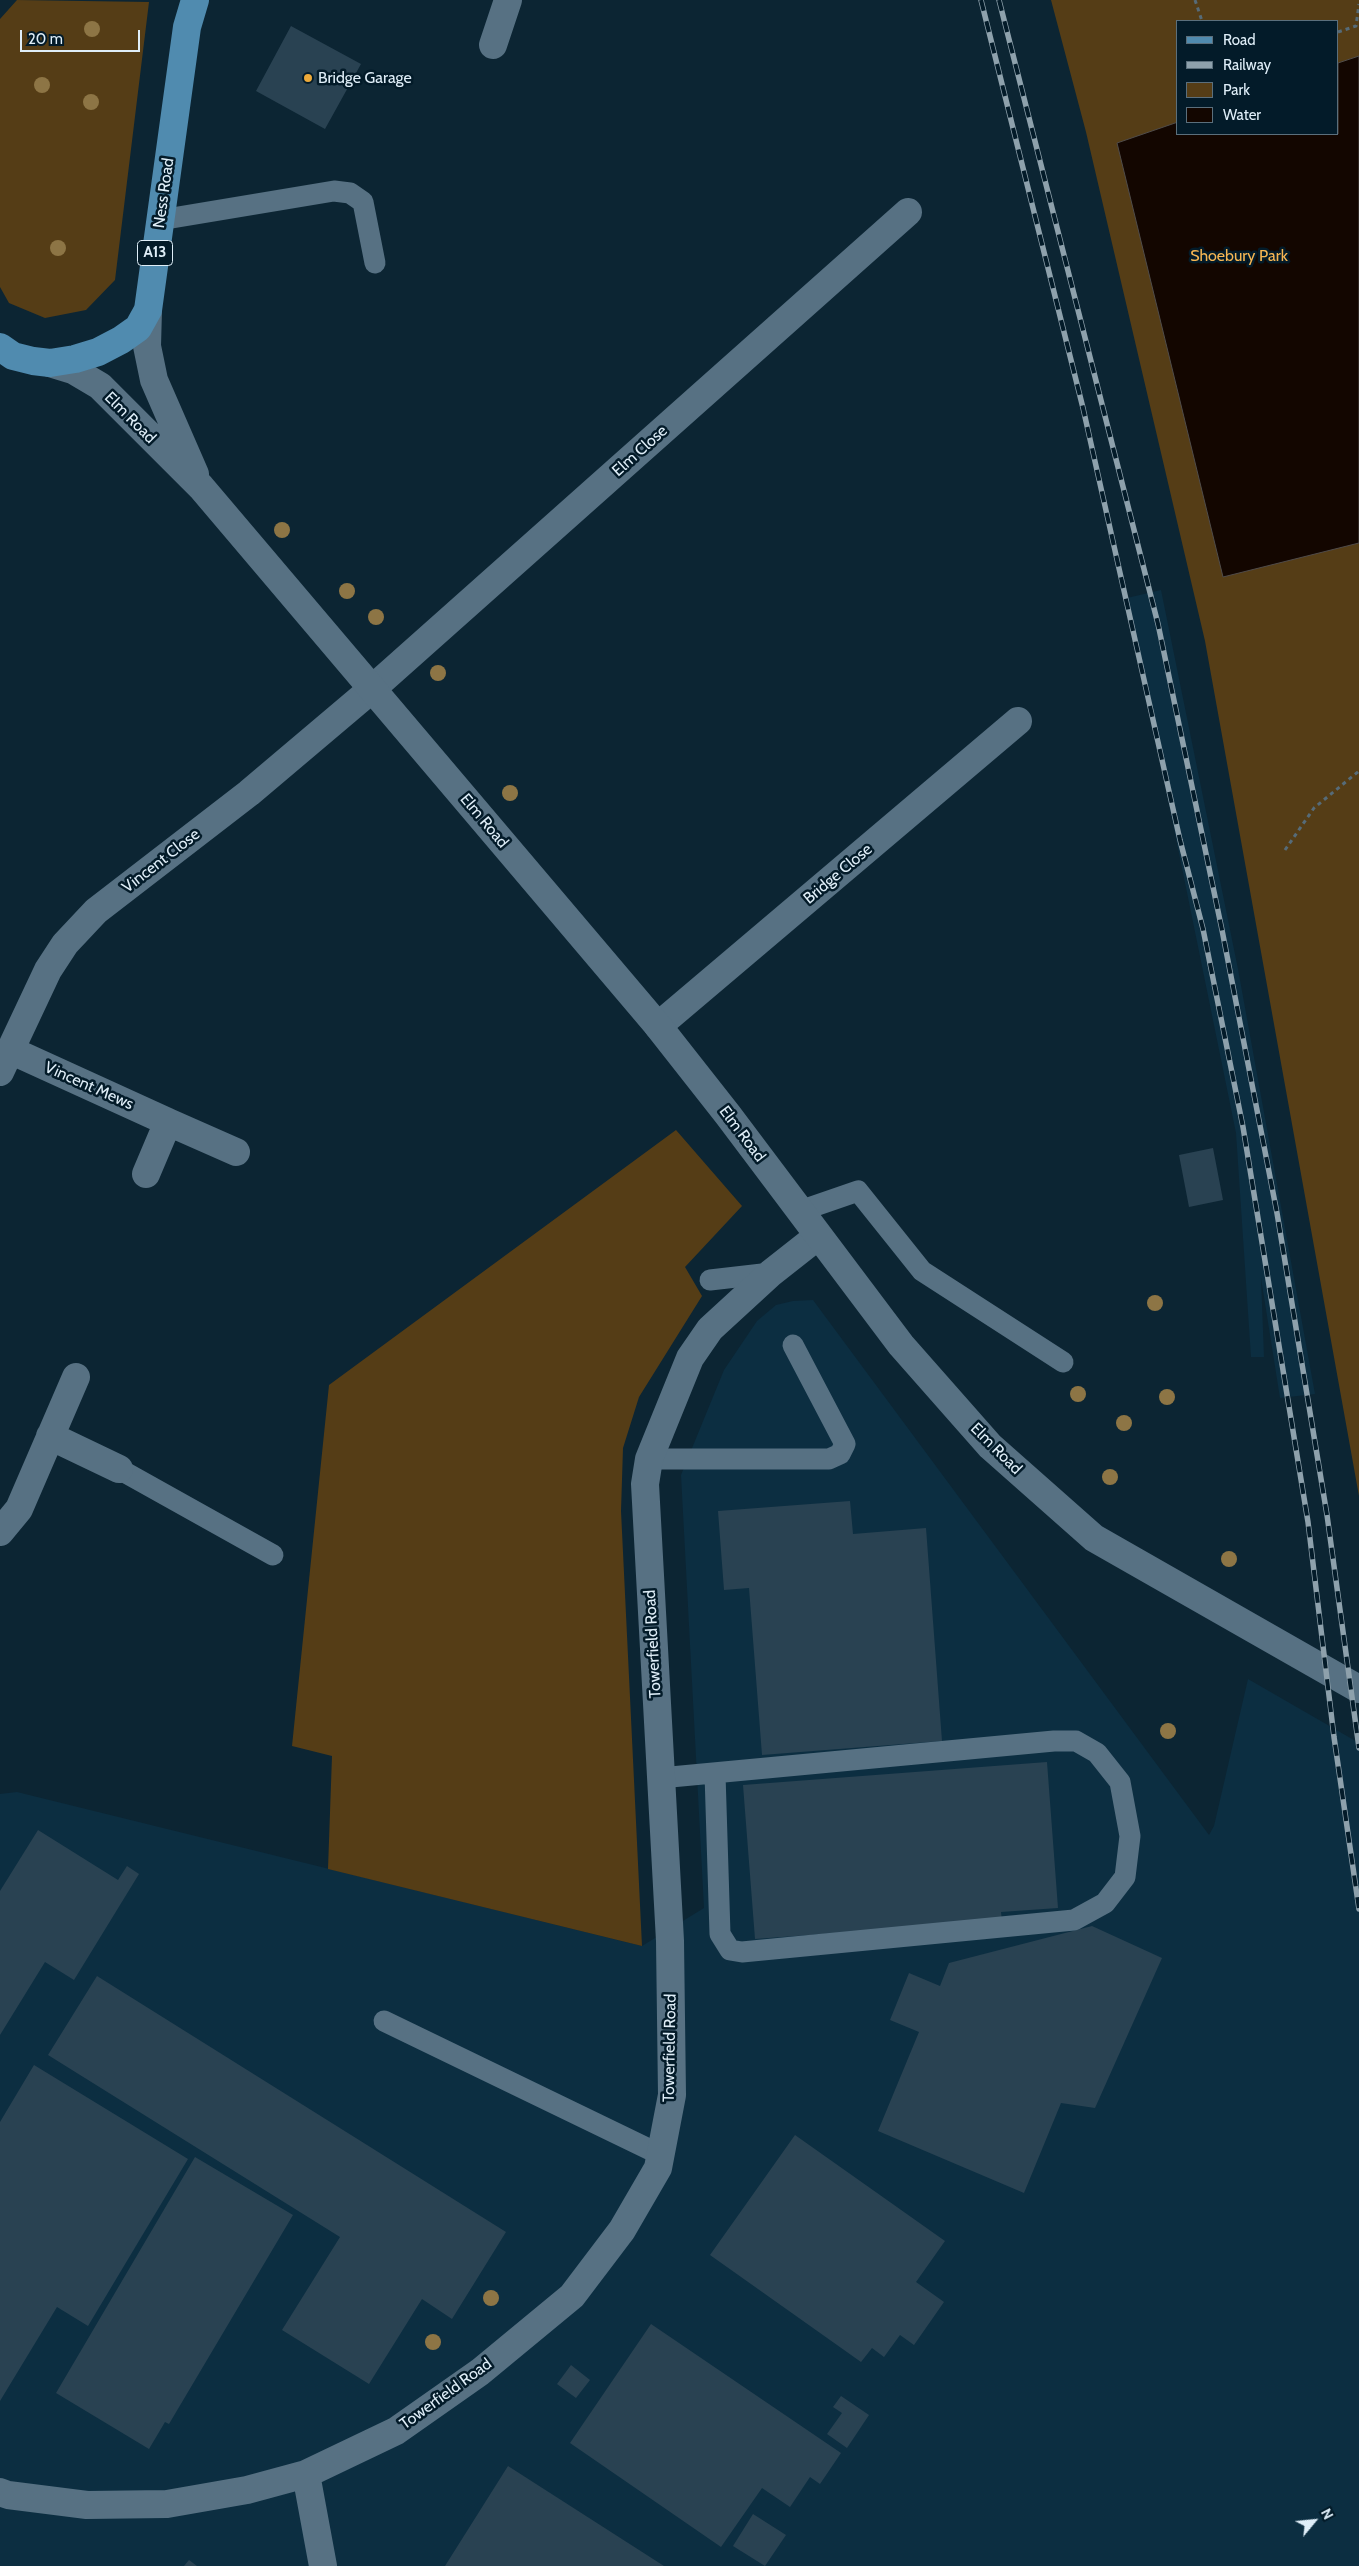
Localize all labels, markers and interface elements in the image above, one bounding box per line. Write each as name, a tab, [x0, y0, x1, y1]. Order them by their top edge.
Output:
scale bar	[22, 20, 142, 52]
legend	[1176, 20, 1339, 135]
text: 20 m	[28, 30, 63, 48]
text: Road	[1223, 31, 1256, 49]
text: Railway	[1223, 56, 1271, 74]
place label: Bridge Garage	[318, 68, 412, 88]
marker: Bridge Garage	[302, 72, 314, 84]
text: Park	[1223, 81, 1250, 99]
text: Water	[1223, 106, 1261, 124]
street label: Ness Road	[150, 157, 178, 229]
road number: A13	[138, 240, 172, 266]
park label: Shoebury Park	[1190, 246, 1288, 266]
street label: Elm Road	[100, 388, 160, 448]
street label: Elm Close	[609, 421, 671, 481]
street label: Elm Road	[456, 790, 512, 852]
street label: Vincent Close	[118, 825, 204, 897]
street label: Bridge Close	[800, 840, 876, 908]
street label: Vincent Mews	[42, 1058, 136, 1114]
street label: Elm Road	[715, 1102, 769, 1166]
street label: Elm Road	[966, 1419, 1026, 1479]
street label: Towerfield Road	[641, 1589, 665, 1699]
street label: Towerfield Road	[659, 1994, 681, 2102]
street label: Towerfield Road	[396, 2354, 496, 2434]
north arrow	[1289, 2496, 1339, 2546]
text: N	[1317, 2505, 1338, 2523]

